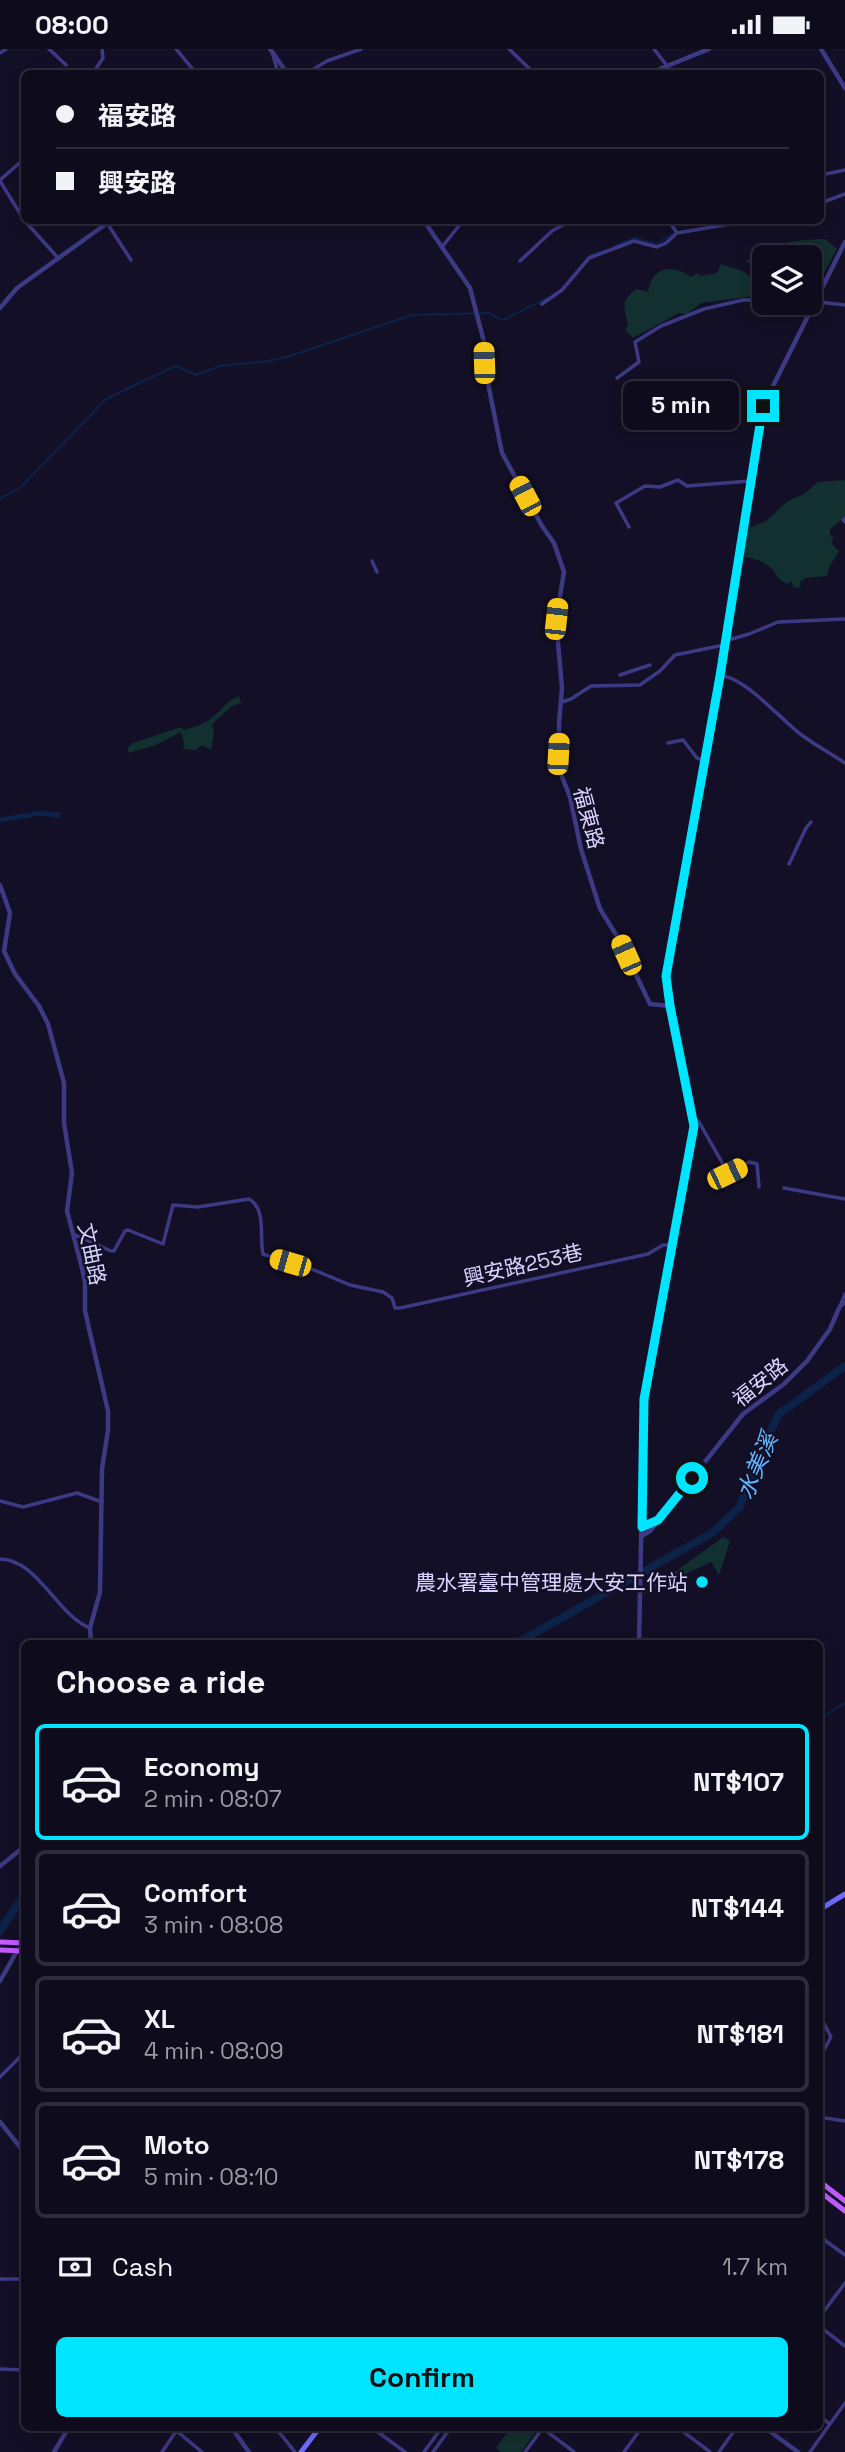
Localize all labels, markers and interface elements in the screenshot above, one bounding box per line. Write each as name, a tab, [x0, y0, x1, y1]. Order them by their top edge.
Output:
text: 08:00	[35, 8, 109, 42]
text: 福安路	[98, 99, 176, 133]
text: 興安路	[98, 166, 176, 200]
map controls	[752, 245, 822, 315]
button: layers	[752, 245, 822, 315]
car	[473, 342, 496, 384]
callout: 5 min	[623, 381, 738, 431]
text: 5 min	[651, 390, 711, 420]
route end	[747, 390, 779, 422]
car	[506, 473, 545, 519]
car	[544, 597, 569, 641]
car	[547, 732, 570, 776]
street label: 福東路	[568, 784, 610, 852]
car	[608, 932, 645, 978]
car	[704, 1155, 751, 1193]
street label: 文曲路	[72, 1220, 112, 1288]
street label: 興安路253巷	[461, 1238, 585, 1292]
car	[267, 1247, 314, 1279]
street label: 福安路	[727, 1352, 793, 1412]
water label: 水美溪	[730, 1426, 785, 1504]
route start	[676, 1462, 708, 1494]
place label: 農水署臺中管理處大安工作站	[415, 1569, 688, 1596]
marker: 農水署臺中管理處大安工作站	[694, 1574, 710, 1590]
text: Choose a ride	[56, 1662, 266, 1702]
text: Economy	[144, 1750, 260, 1784]
icon: car	[60, 1751, 123, 1814]
text: NT$107	[693, 1765, 784, 1799]
text: 2 min · 08:07	[144, 1784, 282, 1814]
text: Comfort	[144, 1876, 247, 1910]
icon: car	[60, 1877, 123, 1940]
text: NT$144	[691, 1891, 784, 1925]
text: 3 min · 08:08	[144, 1910, 283, 1940]
text: XL	[144, 2002, 175, 2036]
icon: car	[60, 2003, 123, 2066]
text: NT$181	[696, 2017, 784, 2051]
text: 4 min · 08:09	[144, 2036, 284, 2066]
text: Moto	[144, 2128, 210, 2162]
icon: car	[60, 2129, 123, 2192]
text: NT$178	[694, 2143, 784, 2177]
text: 5 min · 08:10	[144, 2162, 279, 2192]
icon: cash	[56, 2248, 94, 2286]
text: Cash	[112, 2250, 173, 2284]
text: 1.7 km	[722, 2252, 788, 2282]
button: Confirm	[56, 2337, 788, 2417]

